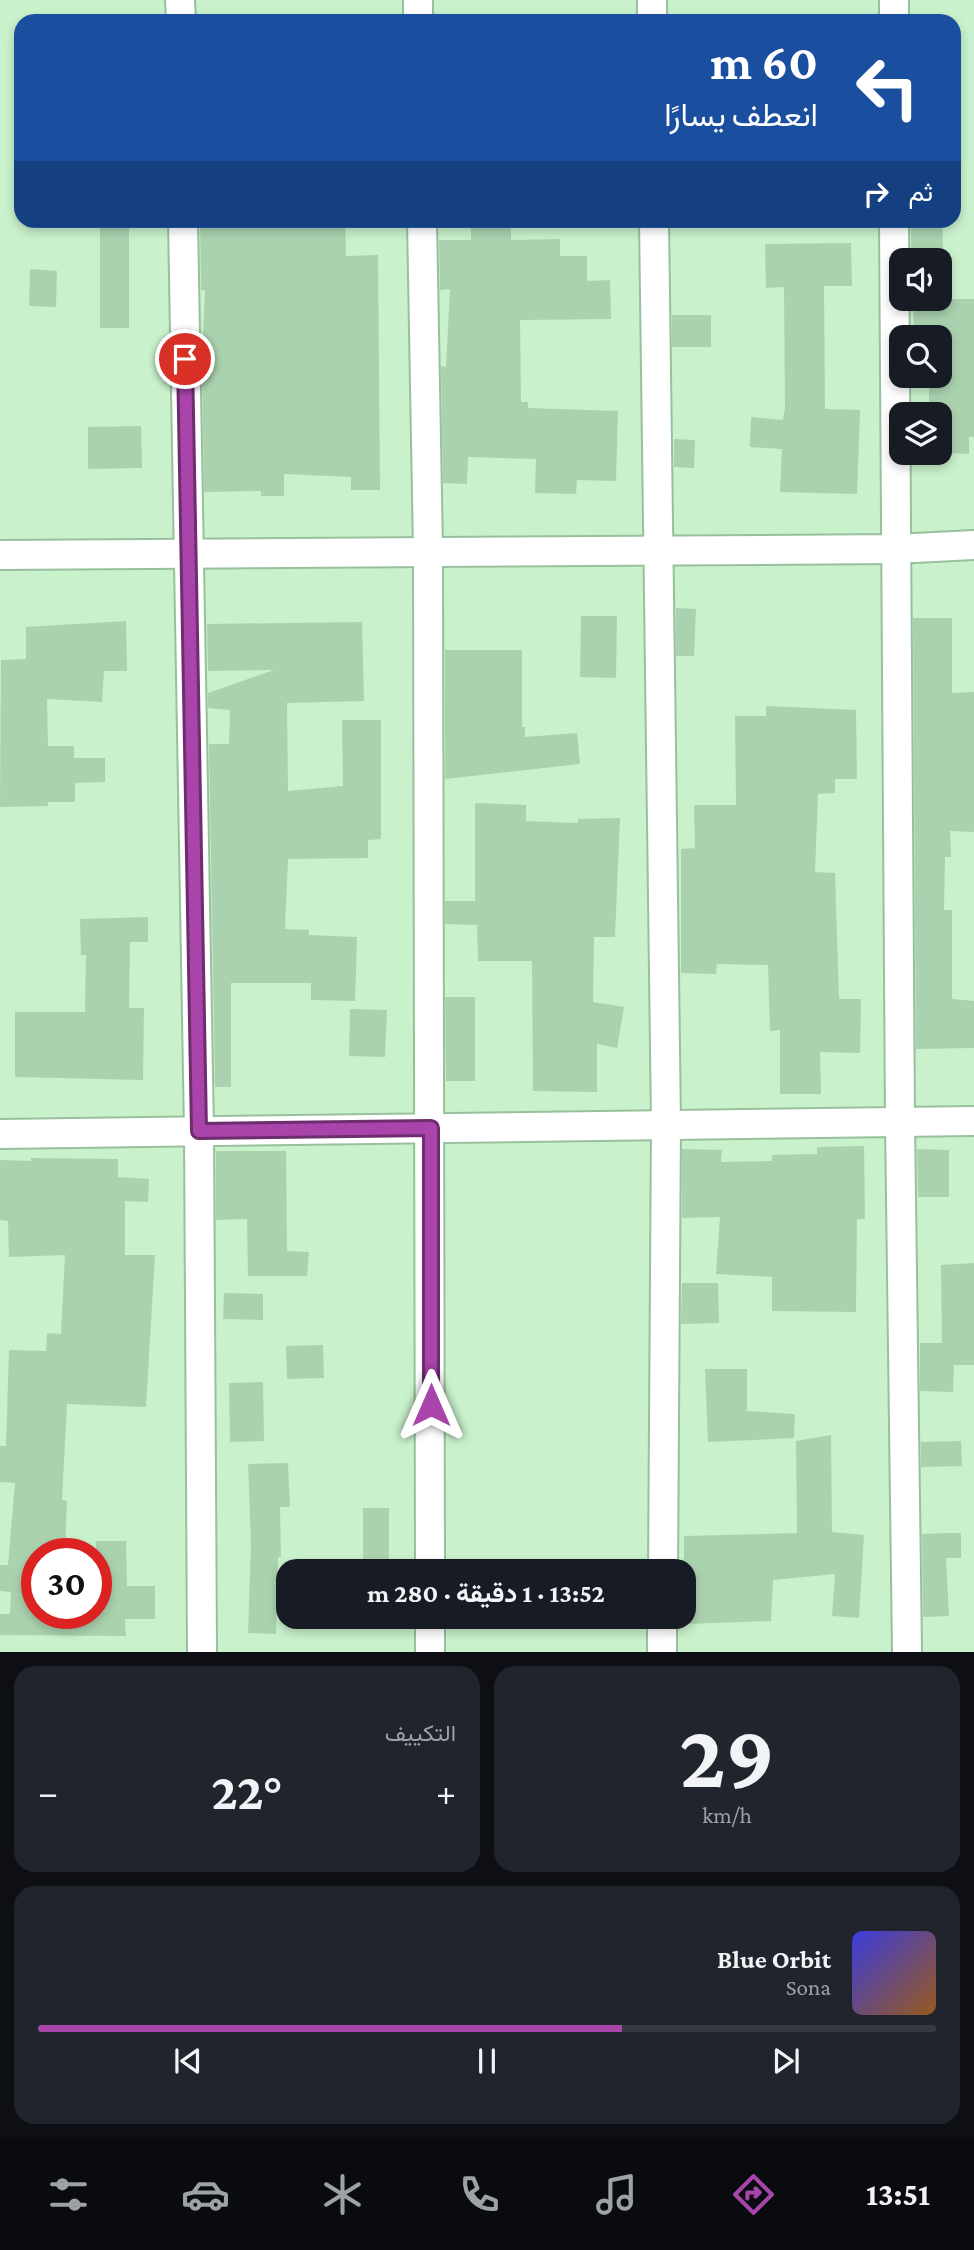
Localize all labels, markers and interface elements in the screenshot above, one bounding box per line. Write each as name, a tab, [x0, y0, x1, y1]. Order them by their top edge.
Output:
text: 60 m	[711, 35, 818, 90]
icon: left	[842, 42, 933, 133]
text: انعطف يسارًا	[664, 97, 818, 133]
icon: right	[857, 175, 895, 213]
text: ثم	[909, 178, 933, 207]
map controls	[889, 248, 952, 465]
button: sound	[889, 248, 952, 311]
button: search	[889, 325, 952, 388]
pin	[155, 329, 215, 389]
icon: arrive	[166, 340, 204, 378]
button: layers	[889, 402, 952, 465]
position arrow	[394, 1368, 468, 1442]
speed limit sign: 30	[21, 1538, 112, 1629]
text: 13:52 · 1 دقيقة · 280 m	[367, 1579, 605, 1608]
text: 29	[679, 1705, 775, 1807]
text: التكييف	[385, 1720, 456, 1746]
text: 22°	[211, 1762, 283, 1820]
text: −	[38, 1771, 58, 1813]
text: +	[436, 1771, 456, 1813]
text: km/h	[702, 1802, 752, 1828]
text: Blue Orbit	[717, 1945, 831, 1974]
text: Sona	[786, 1974, 831, 2000]
icon: previous	[169, 2042, 207, 2080]
icon: pause	[468, 2042, 506, 2080]
icon: next	[767, 2042, 805, 2080]
icon: filters	[44, 2170, 93, 2219]
icon: car	[181, 2170, 230, 2219]
icon: climate	[318, 2170, 367, 2219]
icon: phone	[455, 2170, 504, 2219]
icon: music	[592, 2170, 641, 2219]
icon: directions	[729, 2170, 778, 2219]
text: 13:51	[866, 2176, 930, 2212]

